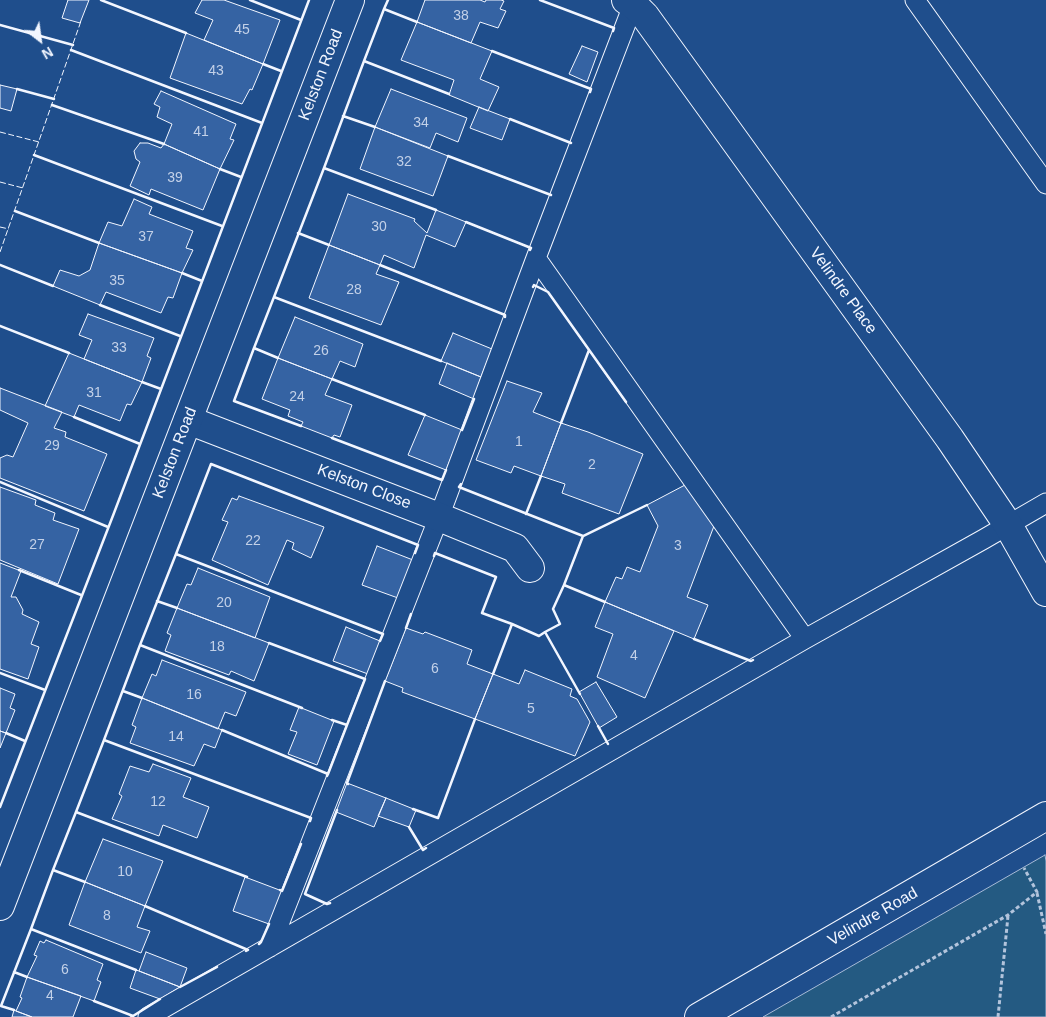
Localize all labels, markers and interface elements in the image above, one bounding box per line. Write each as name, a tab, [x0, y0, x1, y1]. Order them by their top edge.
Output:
house number: 38	[453, 8, 469, 24]
north arrow	[15, 15, 65, 65]
house number: 45	[234, 22, 250, 38]
street label: Kelston Road	[295, 27, 347, 123]
text: N	[39, 44, 56, 62]
house number: 43	[208, 63, 224, 79]
house number: 34	[413, 115, 429, 131]
house number: 41	[193, 124, 209, 140]
house number: 32	[396, 154, 412, 170]
house number: 39	[167, 170, 183, 186]
house number: 30	[371, 219, 387, 235]
house number: 37	[138, 229, 154, 245]
street label: Velindre Place	[805, 244, 881, 338]
house number: 35	[109, 273, 125, 289]
house number: 28	[346, 282, 362, 298]
house number: 33	[111, 340, 127, 356]
house number: 26	[313, 343, 329, 359]
house number: 31	[86, 385, 102, 401]
house number: 24	[289, 389, 305, 405]
street label: Kelston Road	[149, 405, 201, 501]
house number: 1	[515, 434, 523, 450]
house number: 29	[44, 438, 60, 454]
house number: 2	[588, 457, 596, 473]
street label: Kelston Close	[314, 460, 414, 514]
house number: 22	[245, 533, 261, 549]
house number: 27	[29, 537, 45, 553]
house number: 3	[674, 538, 682, 554]
house number: 20	[216, 595, 232, 611]
house number: 18	[209, 639, 225, 655]
house number: 4	[630, 648, 638, 664]
house number: 6	[431, 661, 439, 677]
house number: 16	[186, 687, 202, 703]
house number: 5	[527, 701, 535, 717]
house number: 14	[168, 729, 184, 745]
house number: 12	[150, 794, 166, 810]
house number: 10	[117, 864, 133, 880]
street label: Velindre Road	[825, 884, 921, 950]
house number: 8	[103, 908, 111, 924]
house number: 6	[61, 962, 69, 978]
house number: 4	[46, 988, 54, 1004]

